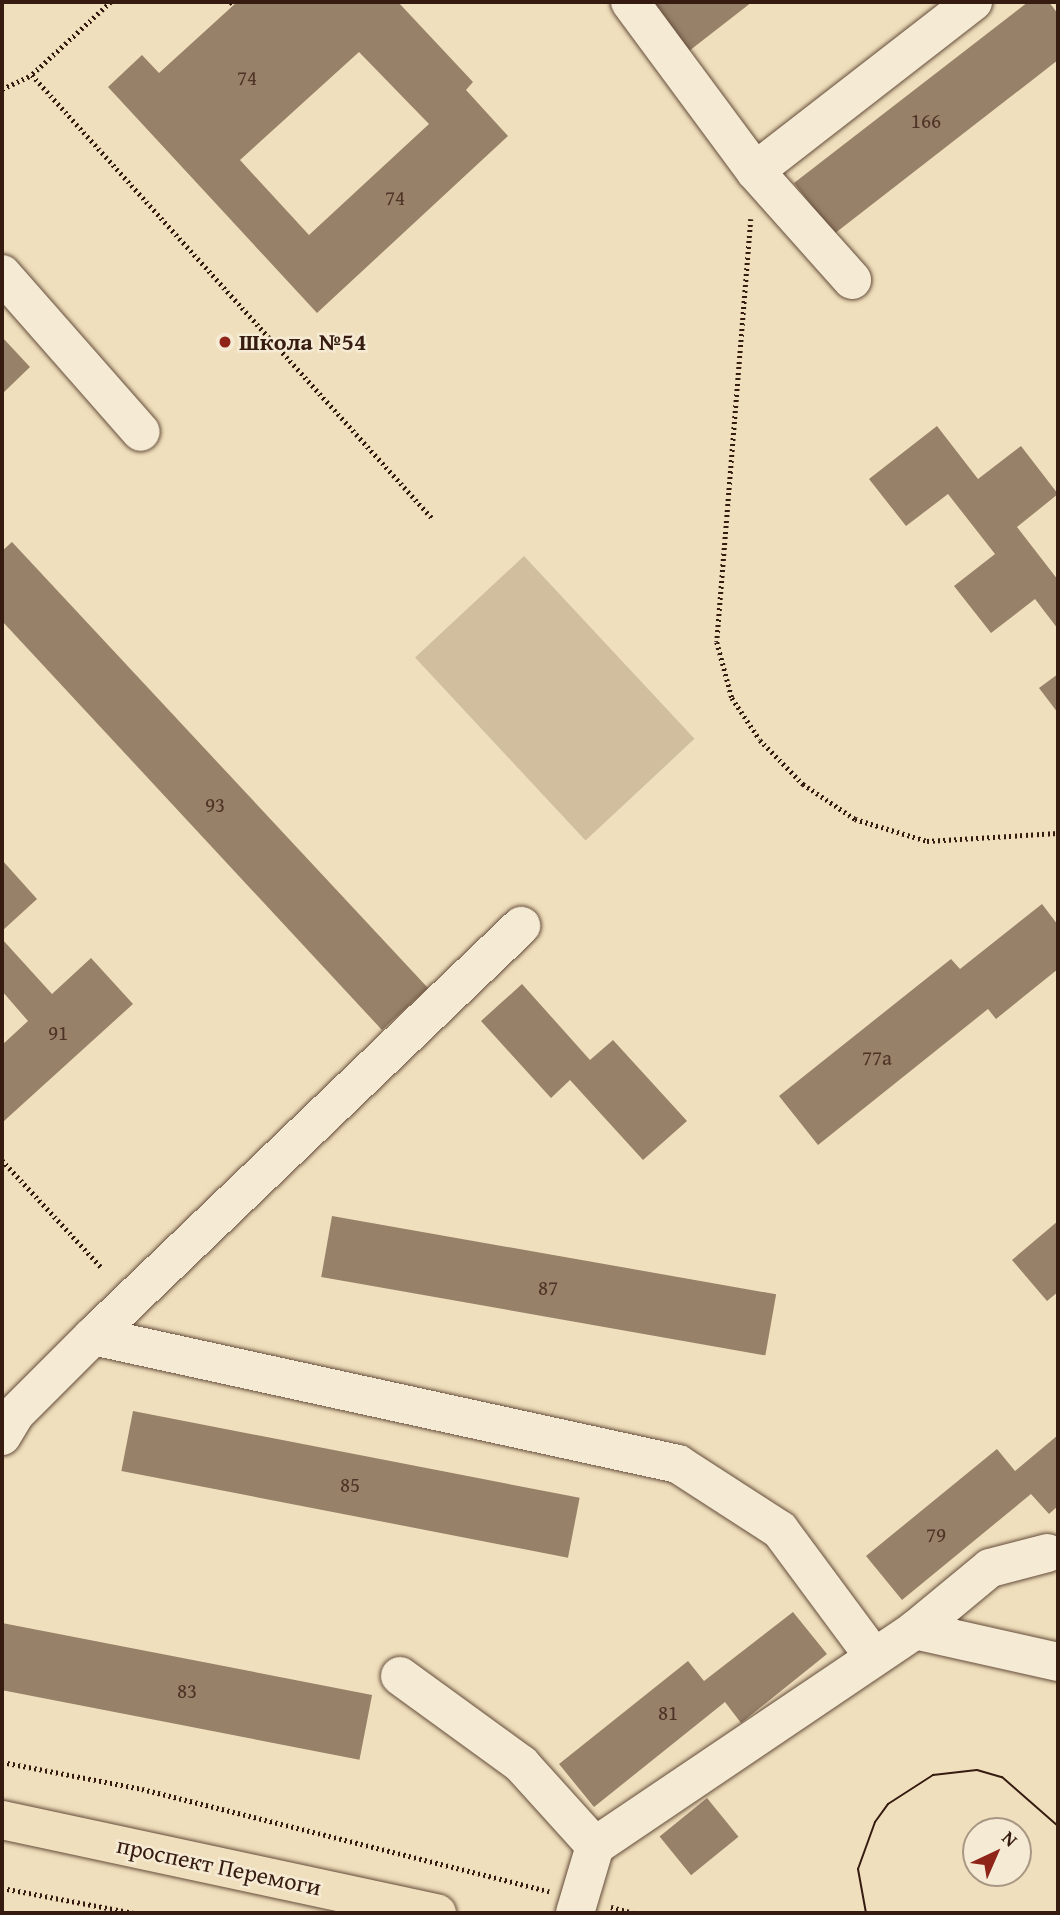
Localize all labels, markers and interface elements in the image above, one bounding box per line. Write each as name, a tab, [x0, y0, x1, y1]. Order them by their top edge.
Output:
house number: 74	[237, 65, 257, 91]
house number: 166	[911, 108, 941, 134]
house number: 74	[385, 185, 405, 211]
place label: Школа №54	[239, 328, 366, 356]
marker: Школа №54	[217, 334, 233, 350]
house number: 93	[205, 792, 225, 818]
house number: 91	[48, 1020, 68, 1046]
house number: 77а	[862, 1045, 892, 1071]
house number: 87	[538, 1275, 558, 1301]
house number: 85	[340, 1472, 360, 1498]
house number: 79	[926, 1522, 946, 1548]
house number: 83	[177, 1678, 197, 1704]
house number: 81	[658, 1700, 678, 1726]
north arrow	[962, 1817, 1032, 1887]
text: N	[996, 1824, 1024, 1853]
street label: проспект Перемоги	[114, 1830, 324, 1902]

